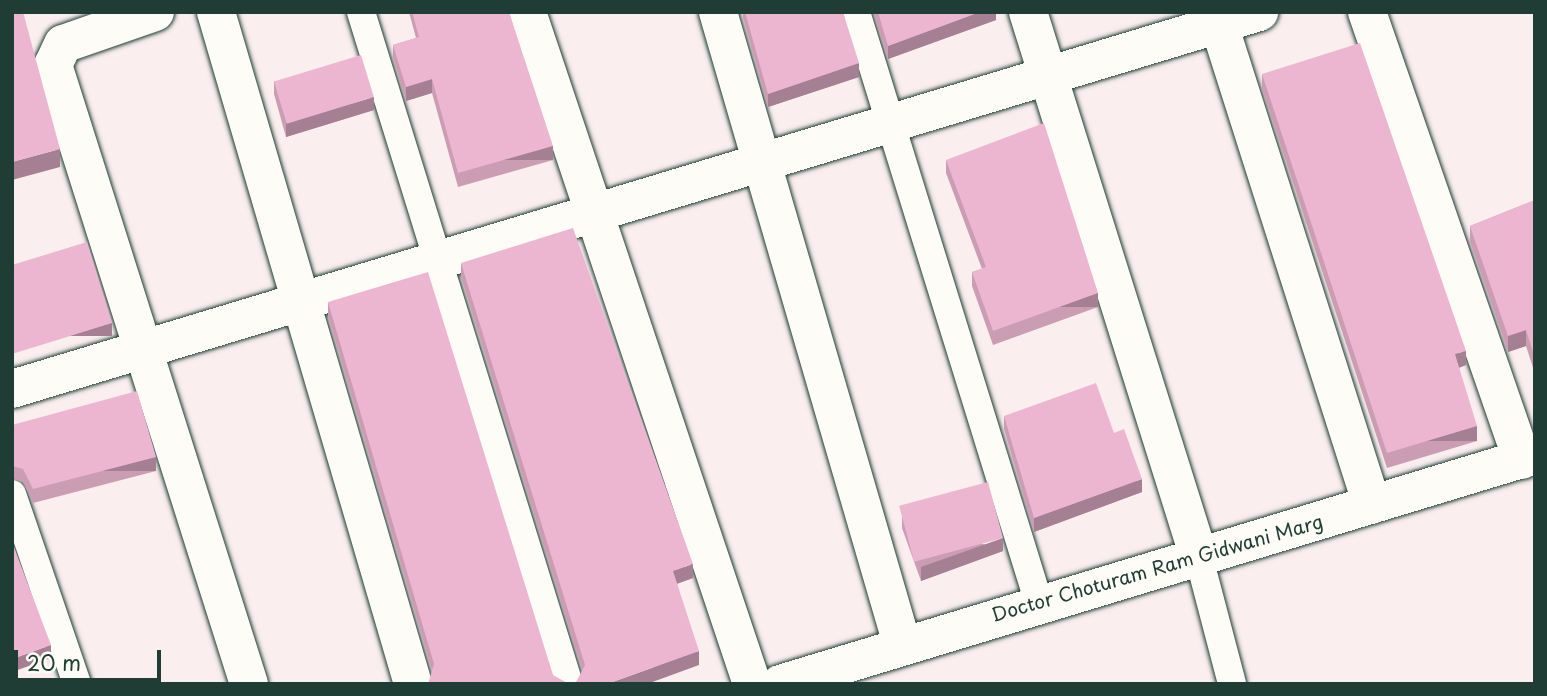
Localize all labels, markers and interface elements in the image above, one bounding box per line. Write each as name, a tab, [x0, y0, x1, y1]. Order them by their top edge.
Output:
street label: Doctor Choturam Ram Gidwani Marg	[987, 509, 1327, 627]
scale bar	[18, 636, 164, 680]
text: 20 m	[27, 646, 81, 678]

